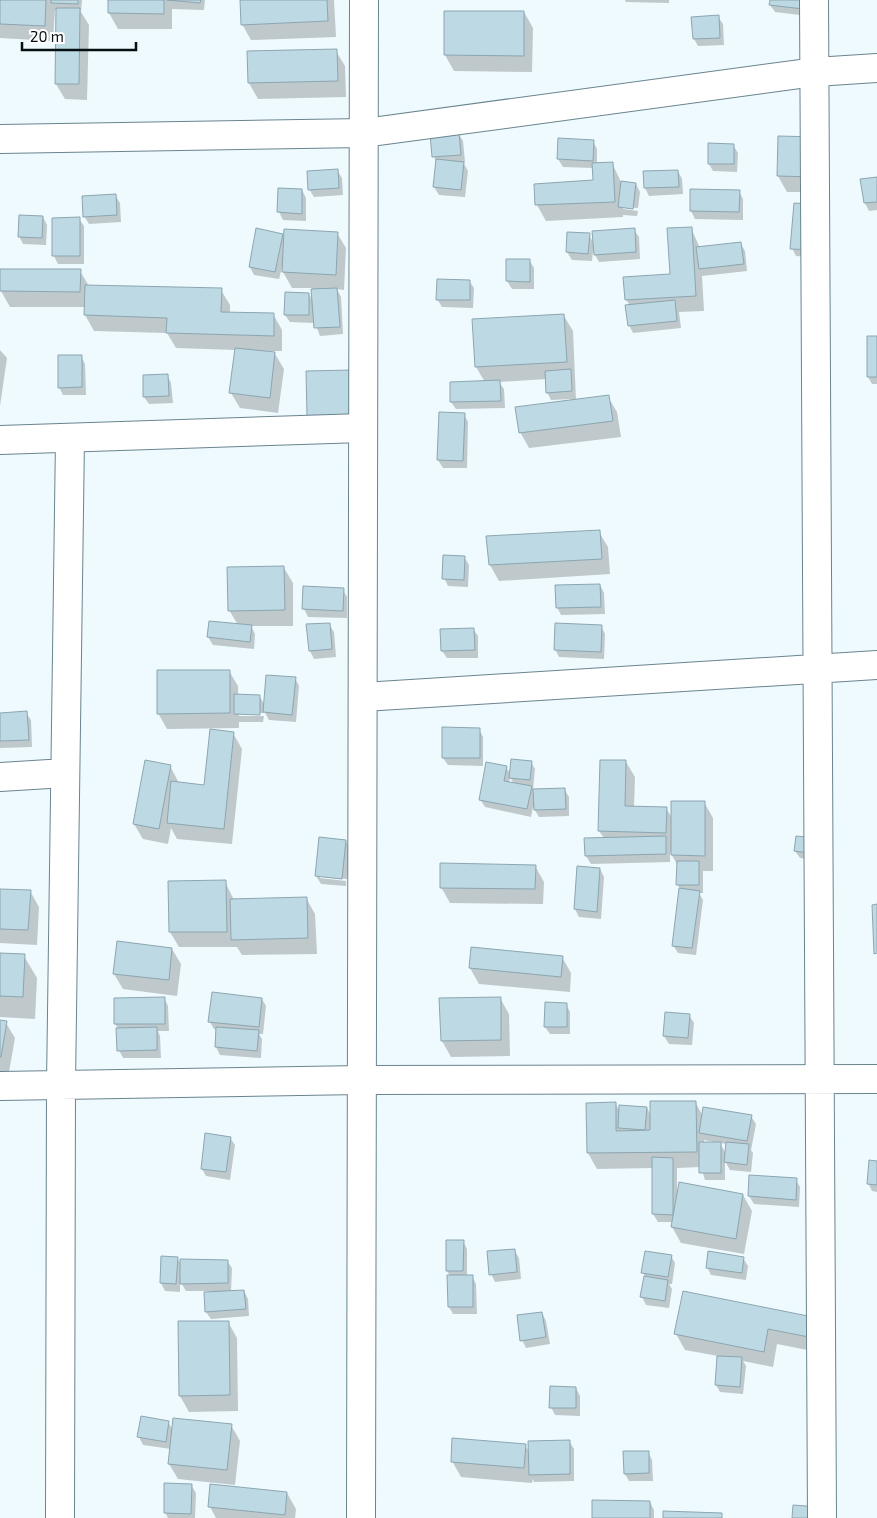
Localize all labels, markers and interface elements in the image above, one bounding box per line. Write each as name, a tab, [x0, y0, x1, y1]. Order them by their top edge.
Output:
scale bar	[22, 20, 136, 52]
text: 20 m	[30, 27, 64, 45]

